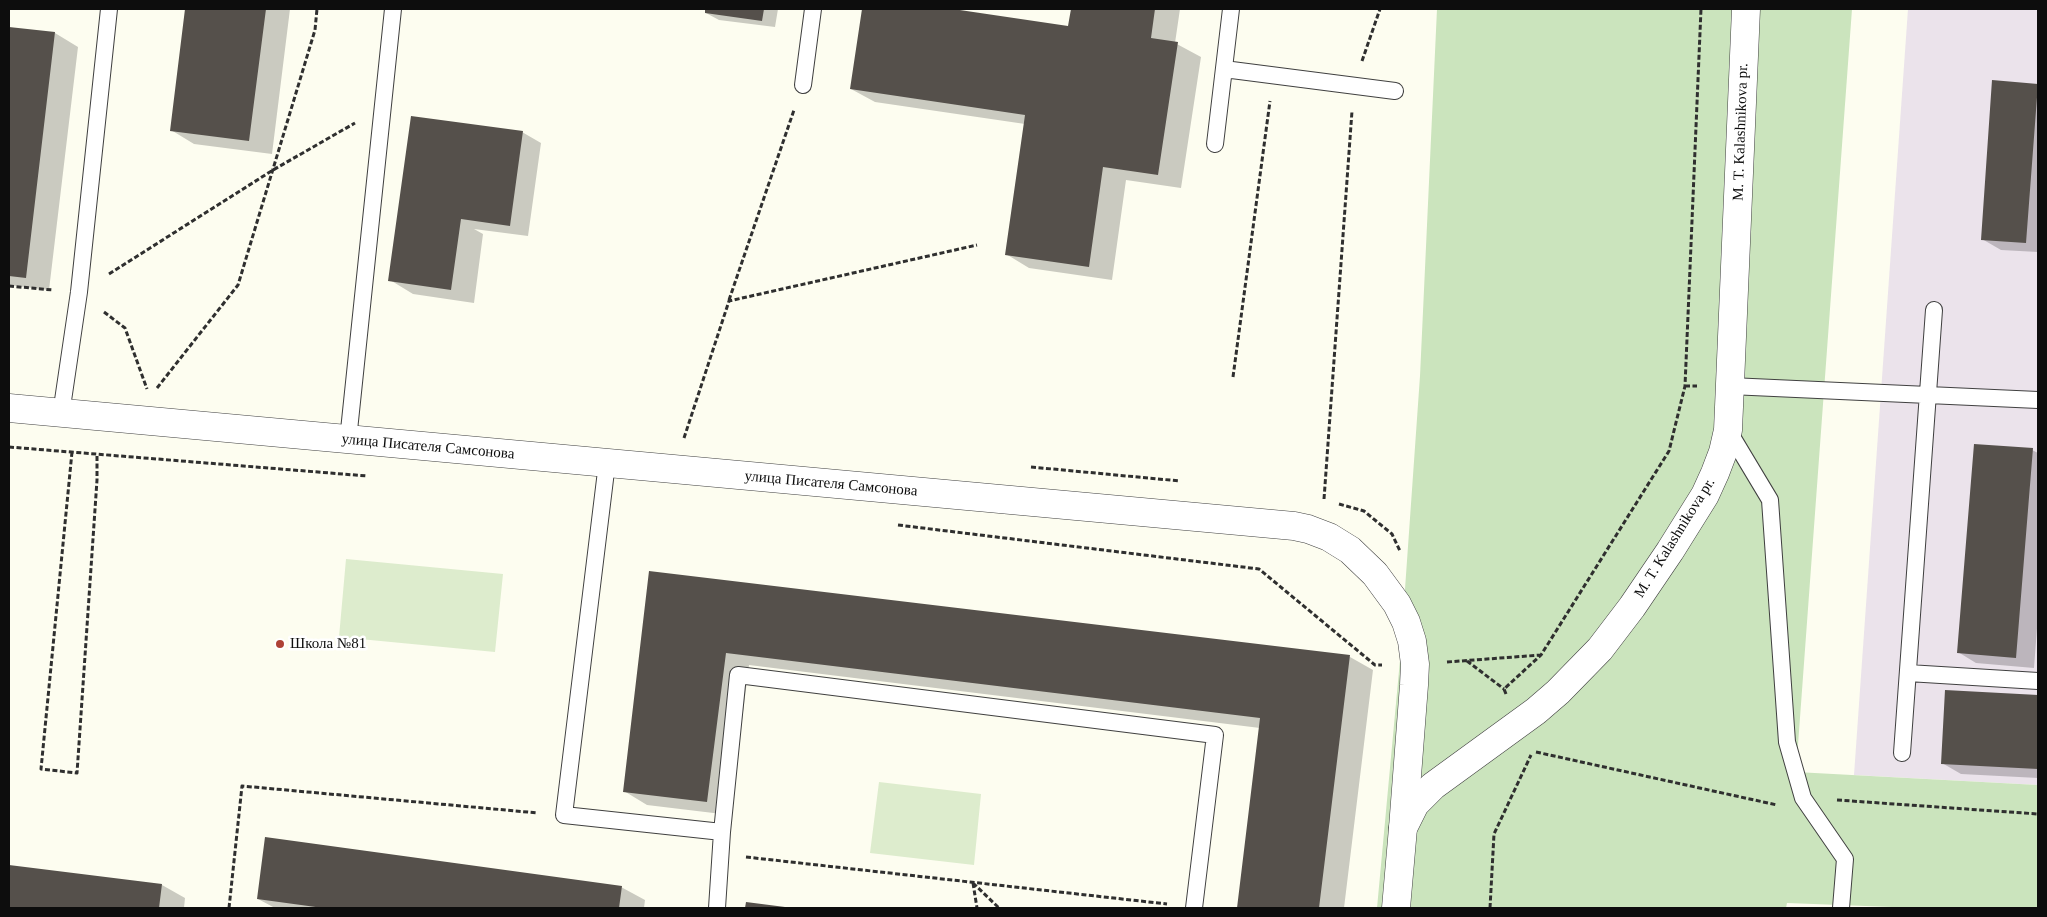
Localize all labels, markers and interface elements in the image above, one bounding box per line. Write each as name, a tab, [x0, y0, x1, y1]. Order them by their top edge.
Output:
street label: M. T. Kalashnikova pr.	[1730, 63, 1752, 201]
street label: улица Писателя Самсонова	[341, 430, 515, 464]
street label: улица Писателя Самсонова	[744, 467, 918, 501]
street label: M. T. Kalashnikova pr.	[1631, 475, 1719, 601]
place label: Школа №81	[290, 635, 366, 653]
marker: Школа №81	[274, 638, 286, 650]

